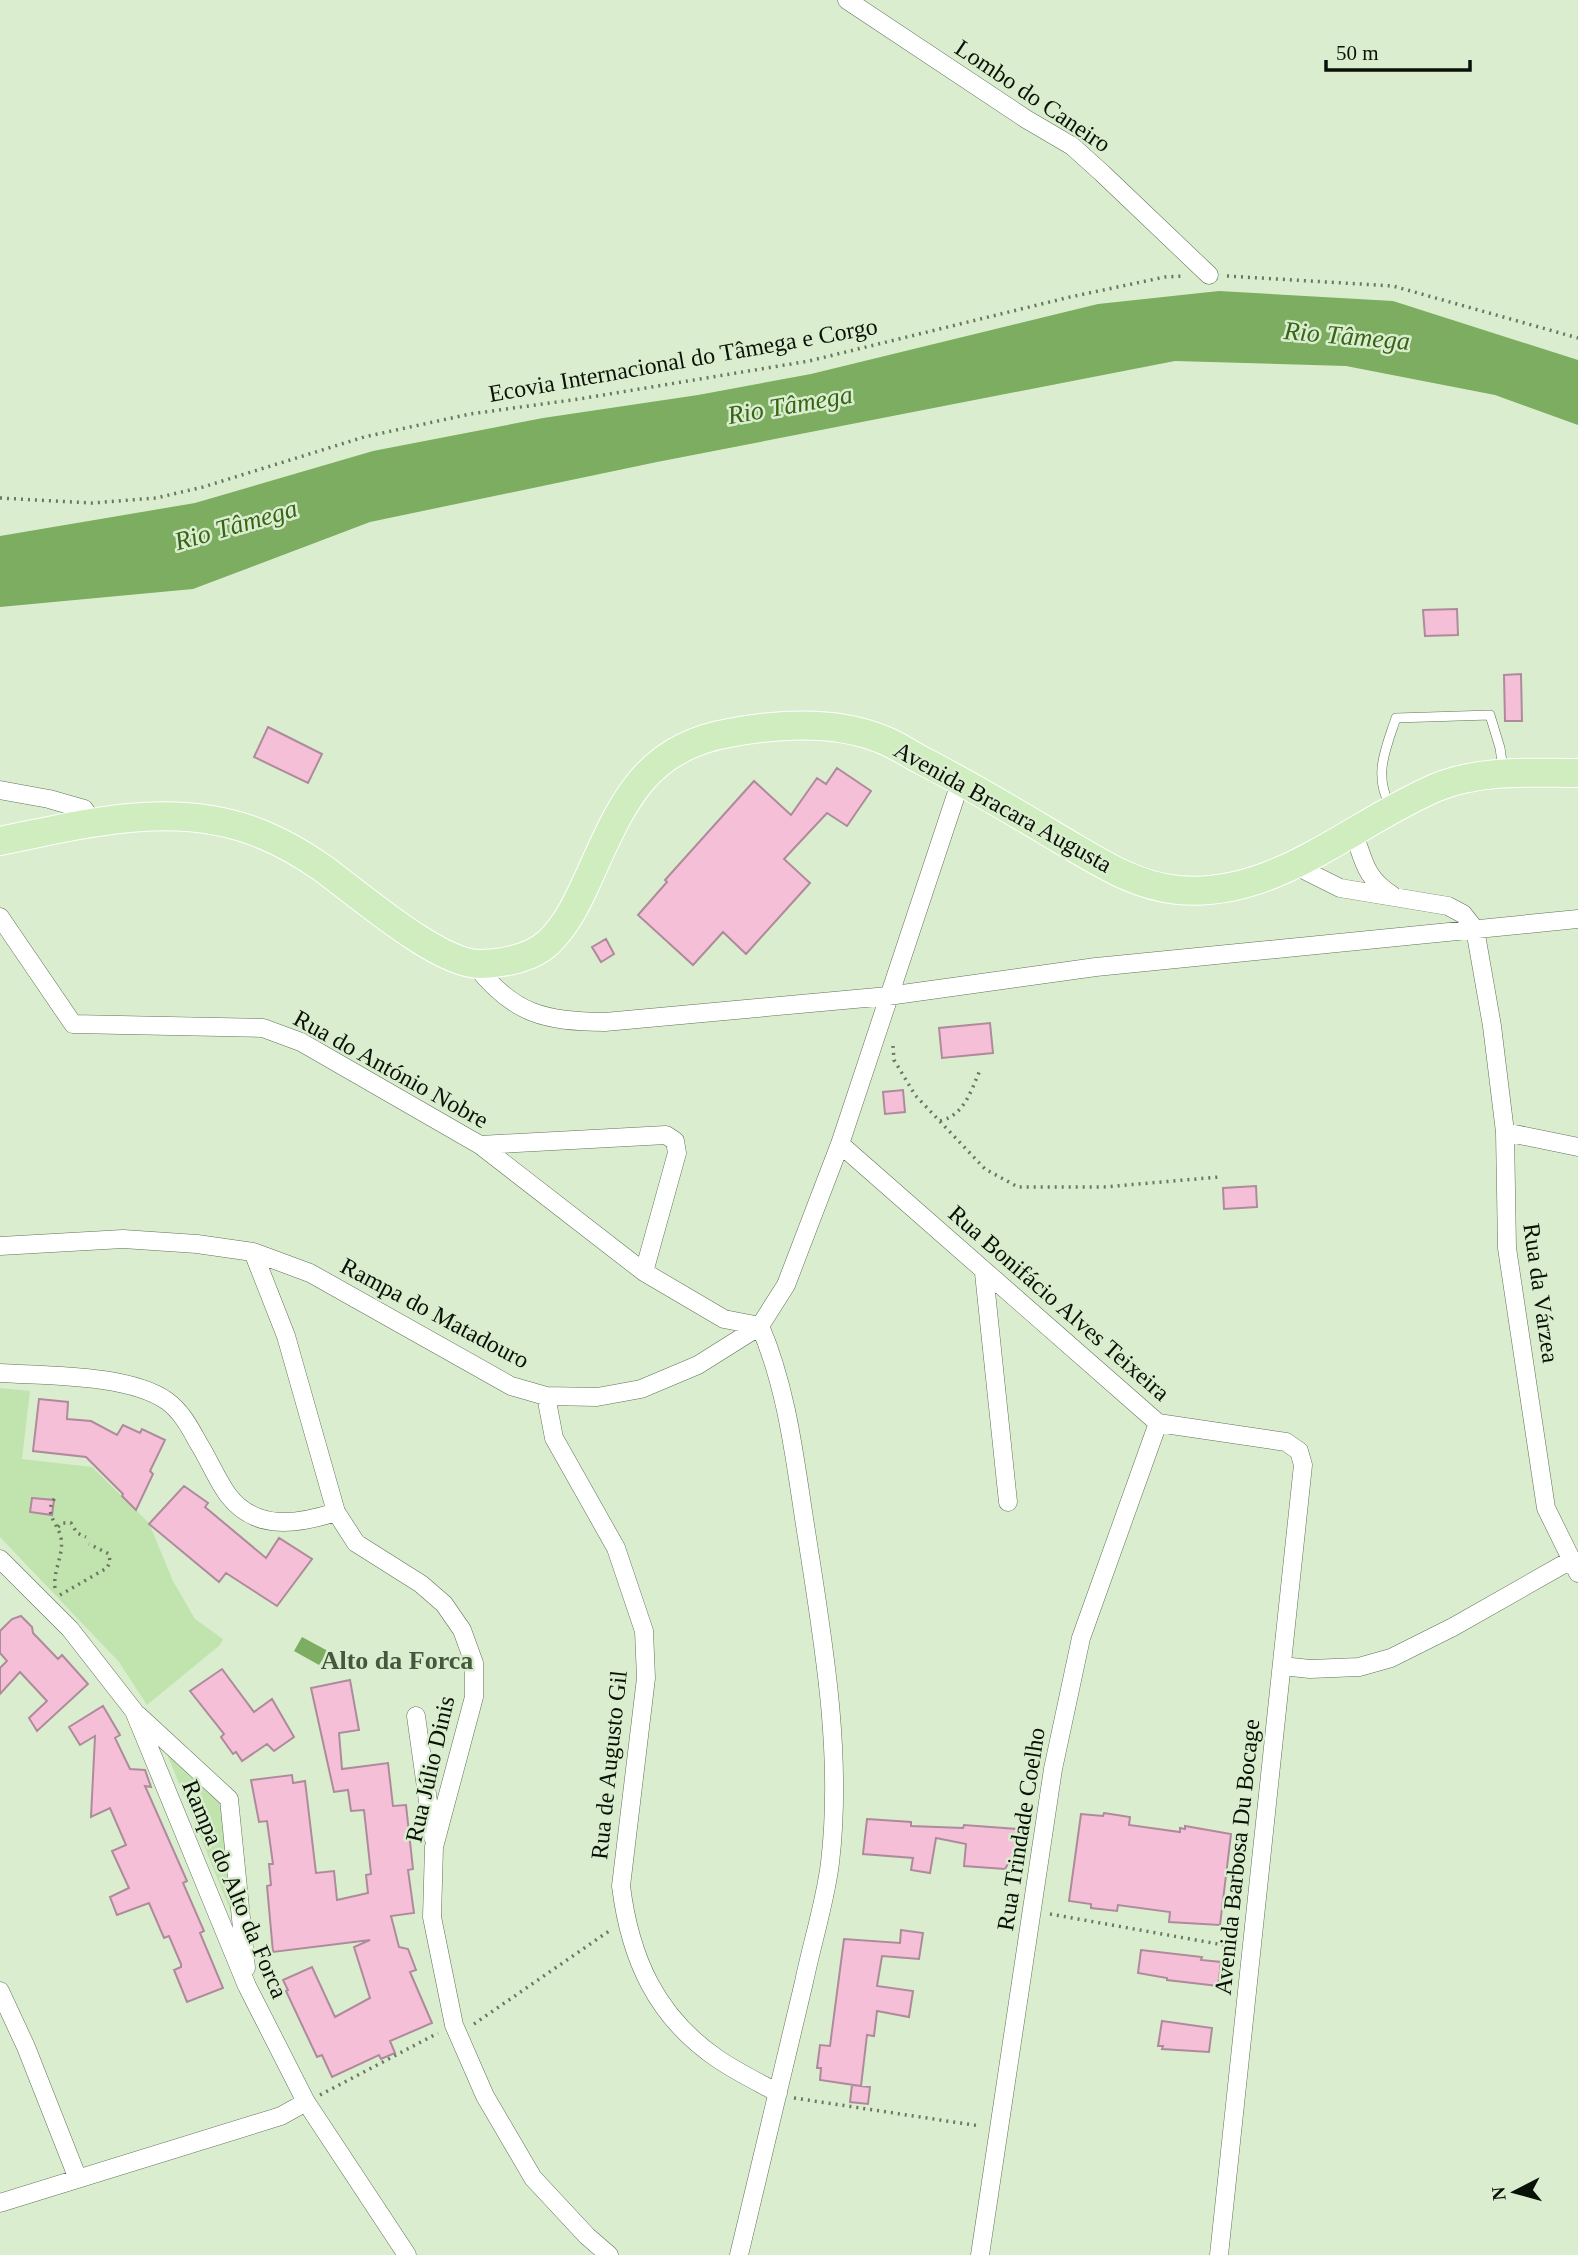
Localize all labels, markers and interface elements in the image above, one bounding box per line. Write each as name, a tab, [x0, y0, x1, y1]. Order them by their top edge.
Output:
scale bar	[1326, 28, 1470, 72]
street label: Lombo do Caneiro	[951, 35, 1115, 157]
text: 50 m	[1336, 41, 1379, 65]
street label: Ecovia Internacional do Tâmega e Corgo	[487, 313, 879, 407]
water label: Rio Tâmega	[1282, 316, 1411, 356]
water label: Rio Tâmega	[724, 380, 855, 430]
water label: Rio Tâmega	[170, 494, 301, 557]
street label: Avenida Bracara Augusta	[890, 736, 1117, 878]
street label: Rua do António Nobre	[289, 1005, 493, 1133]
street label: Rua Bonifácio Alves Teixeira	[943, 1200, 1175, 1406]
street label: Rua da Várzea	[1518, 1221, 1564, 1365]
street label: Rampa do Matadouro	[336, 1252, 534, 1374]
district label: Alto da Forca	[321, 1646, 473, 1675]
street label: Rua de Augusto Gil	[586, 1669, 632, 1861]
street label: Rua Júlio Dinis	[401, 1693, 459, 1845]
street label: Avenida Barbosa Du Bocage	[1210, 1718, 1264, 1996]
street label: Rua Trindade Coelho	[992, 1726, 1050, 1932]
street label: Rampa do Alto da Forca	[177, 1776, 293, 2002]
north arrow	[1480, 2157, 1550, 2227]
text: N	[1487, 2186, 1510, 2202]

